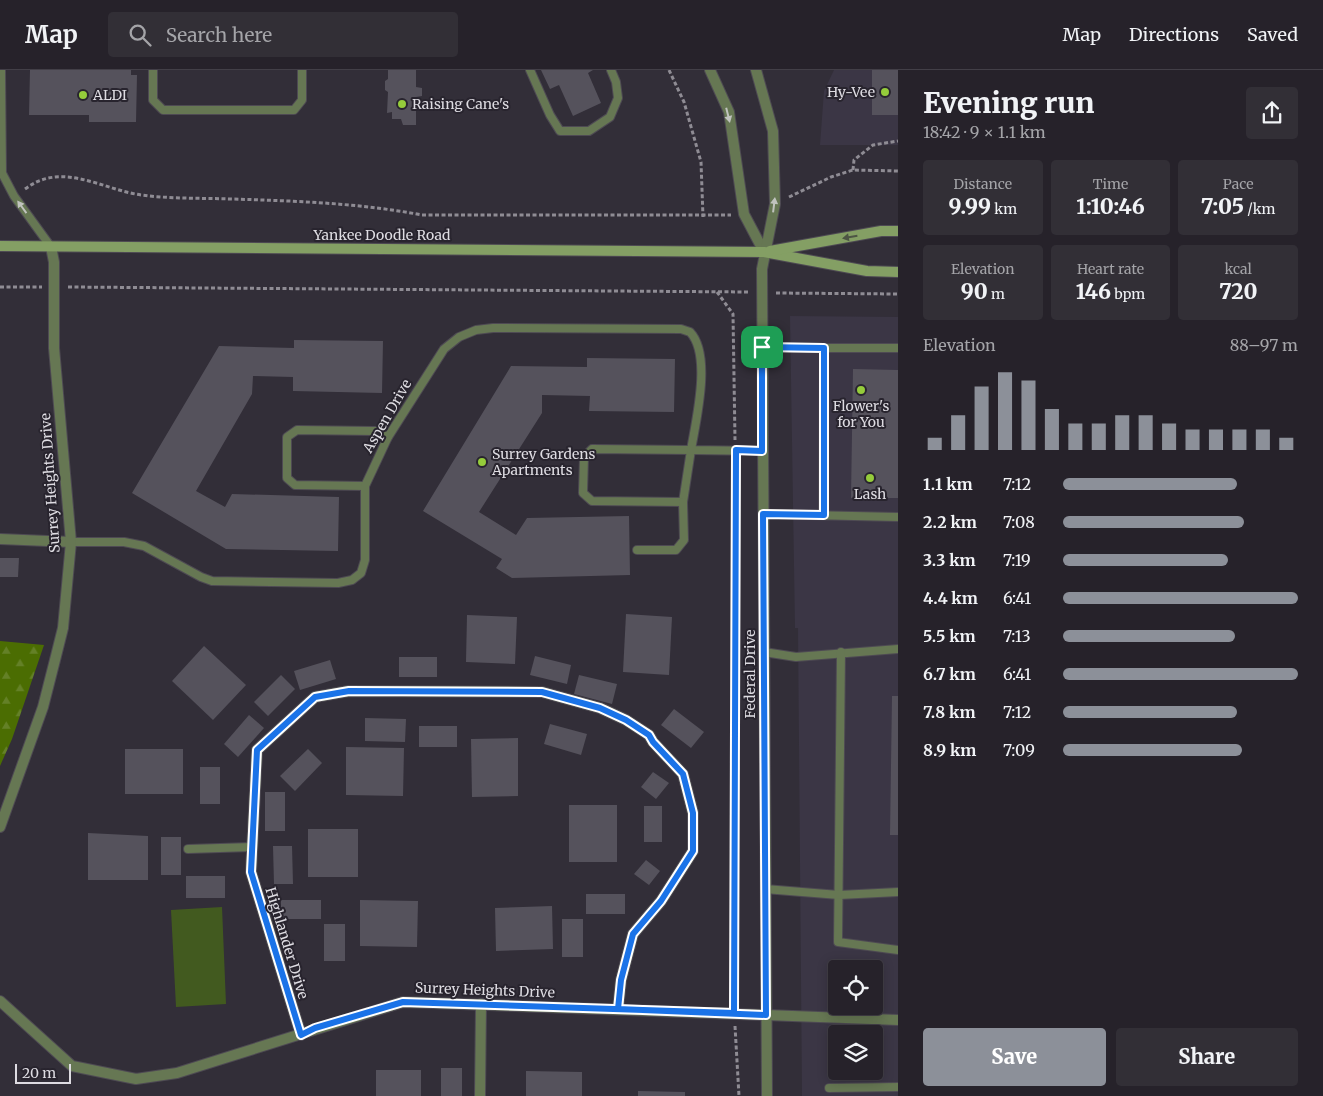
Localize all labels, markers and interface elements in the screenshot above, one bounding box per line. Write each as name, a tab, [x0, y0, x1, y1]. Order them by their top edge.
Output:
search box	[108, 12, 458, 57]
text: Map	[25, 19, 78, 50]
icon: search	[126, 21, 154, 49]
text: Search here	[166, 23, 272, 47]
text: Map	[1063, 23, 1101, 46]
text: Directions	[1129, 23, 1219, 46]
text: Saved	[1247, 23, 1298, 46]
place label: Hy-Vee	[827, 83, 875, 101]
text: Evening run	[923, 85, 1094, 121]
place label: ALDI	[92, 86, 127, 104]
marker: Hy-Vee	[879, 86, 891, 98]
button: share	[1246, 87, 1298, 139]
marker: ALDI	[77, 89, 89, 101]
place label: Raising Cane's	[412, 95, 509, 113]
marker: Raising Cane's	[396, 98, 408, 110]
one-way arrow	[724, 108, 732, 123]
text: 18:42 · 9 × 1.1 km	[923, 122, 1046, 142]
text: Distance	[954, 175, 1012, 193]
text: Time	[1093, 175, 1128, 193]
text: Pace	[1223, 175, 1253, 193]
text: 9.99	[948, 193, 991, 220]
text: 1:10:46	[1076, 193, 1145, 220]
text: 7:05	[1201, 193, 1244, 220]
one-way arrow	[770, 196, 778, 212]
one-way arrow	[17, 200, 27, 214]
text: km	[991, 200, 1017, 218]
text: /km	[1244, 200, 1275, 218]
street label: Yankee Doodle Road	[313, 226, 451, 244]
one-way arrow	[841, 233, 857, 241]
text: Elevation	[951, 260, 1015, 278]
text: Heart rate	[1077, 260, 1144, 278]
text: kcal	[1224, 260, 1252, 278]
text: 90	[961, 278, 988, 305]
text: 146	[1076, 278, 1111, 305]
text: 720	[1219, 278, 1257, 305]
text: m	[988, 285, 1005, 303]
text: bpm	[1111, 285, 1145, 303]
pin	[741, 326, 783, 368]
icon: arrive	[748, 333, 776, 361]
text: Elevation	[923, 335, 996, 355]
text: 88–97 m	[1230, 335, 1298, 355]
street label: Aspen Drive	[358, 376, 415, 457]
marker: Flower's for You	[855, 384, 867, 396]
place label: Flower's for You	[833, 397, 889, 431]
street label: Surrey Heights Drive	[36, 413, 64, 553]
place label: Surrey Gardens Apartments	[491, 445, 596, 479]
marker: Surrey Gardens Apartments	[476, 456, 488, 468]
marker: Lash	[864, 472, 876, 484]
text: 1.1 km	[923, 474, 973, 494]
text: 7:12	[1003, 474, 1031, 494]
place label: Lash	[854, 485, 886, 503]
text: 2.2 km	[923, 512, 977, 532]
text: 7:08	[1003, 512, 1035, 532]
text: 3.3 km	[923, 550, 976, 570]
text: 7:19	[1003, 550, 1031, 570]
text: 4.4 km	[923, 588, 978, 608]
text: 6:41	[1003, 588, 1031, 608]
text: 5.5 km	[923, 626, 976, 646]
text: 7:13	[1003, 626, 1031, 646]
street label: Federal Drive	[741, 629, 759, 719]
text: 6.7 km	[923, 664, 976, 684]
text: 6:41	[1003, 664, 1031, 684]
text: 7.8 km	[923, 702, 975, 722]
text: 7:12	[1003, 702, 1031, 722]
text: 8.9 km	[923, 740, 976, 760]
text: 7:09	[1003, 740, 1035, 760]
street label: Highlander Drive	[261, 885, 313, 1001]
map controls	[828, 960, 883, 1080]
button: locate	[828, 960, 883, 1015]
street label: Surrey Heights Drive	[415, 979, 555, 1001]
button: layers	[828, 1025, 883, 1080]
button: Save	[923, 1028, 1106, 1086]
button: Share	[1116, 1028, 1298, 1086]
scale bar	[15, 1061, 71, 1084]
text: 20 m	[22, 1064, 56, 1082]

